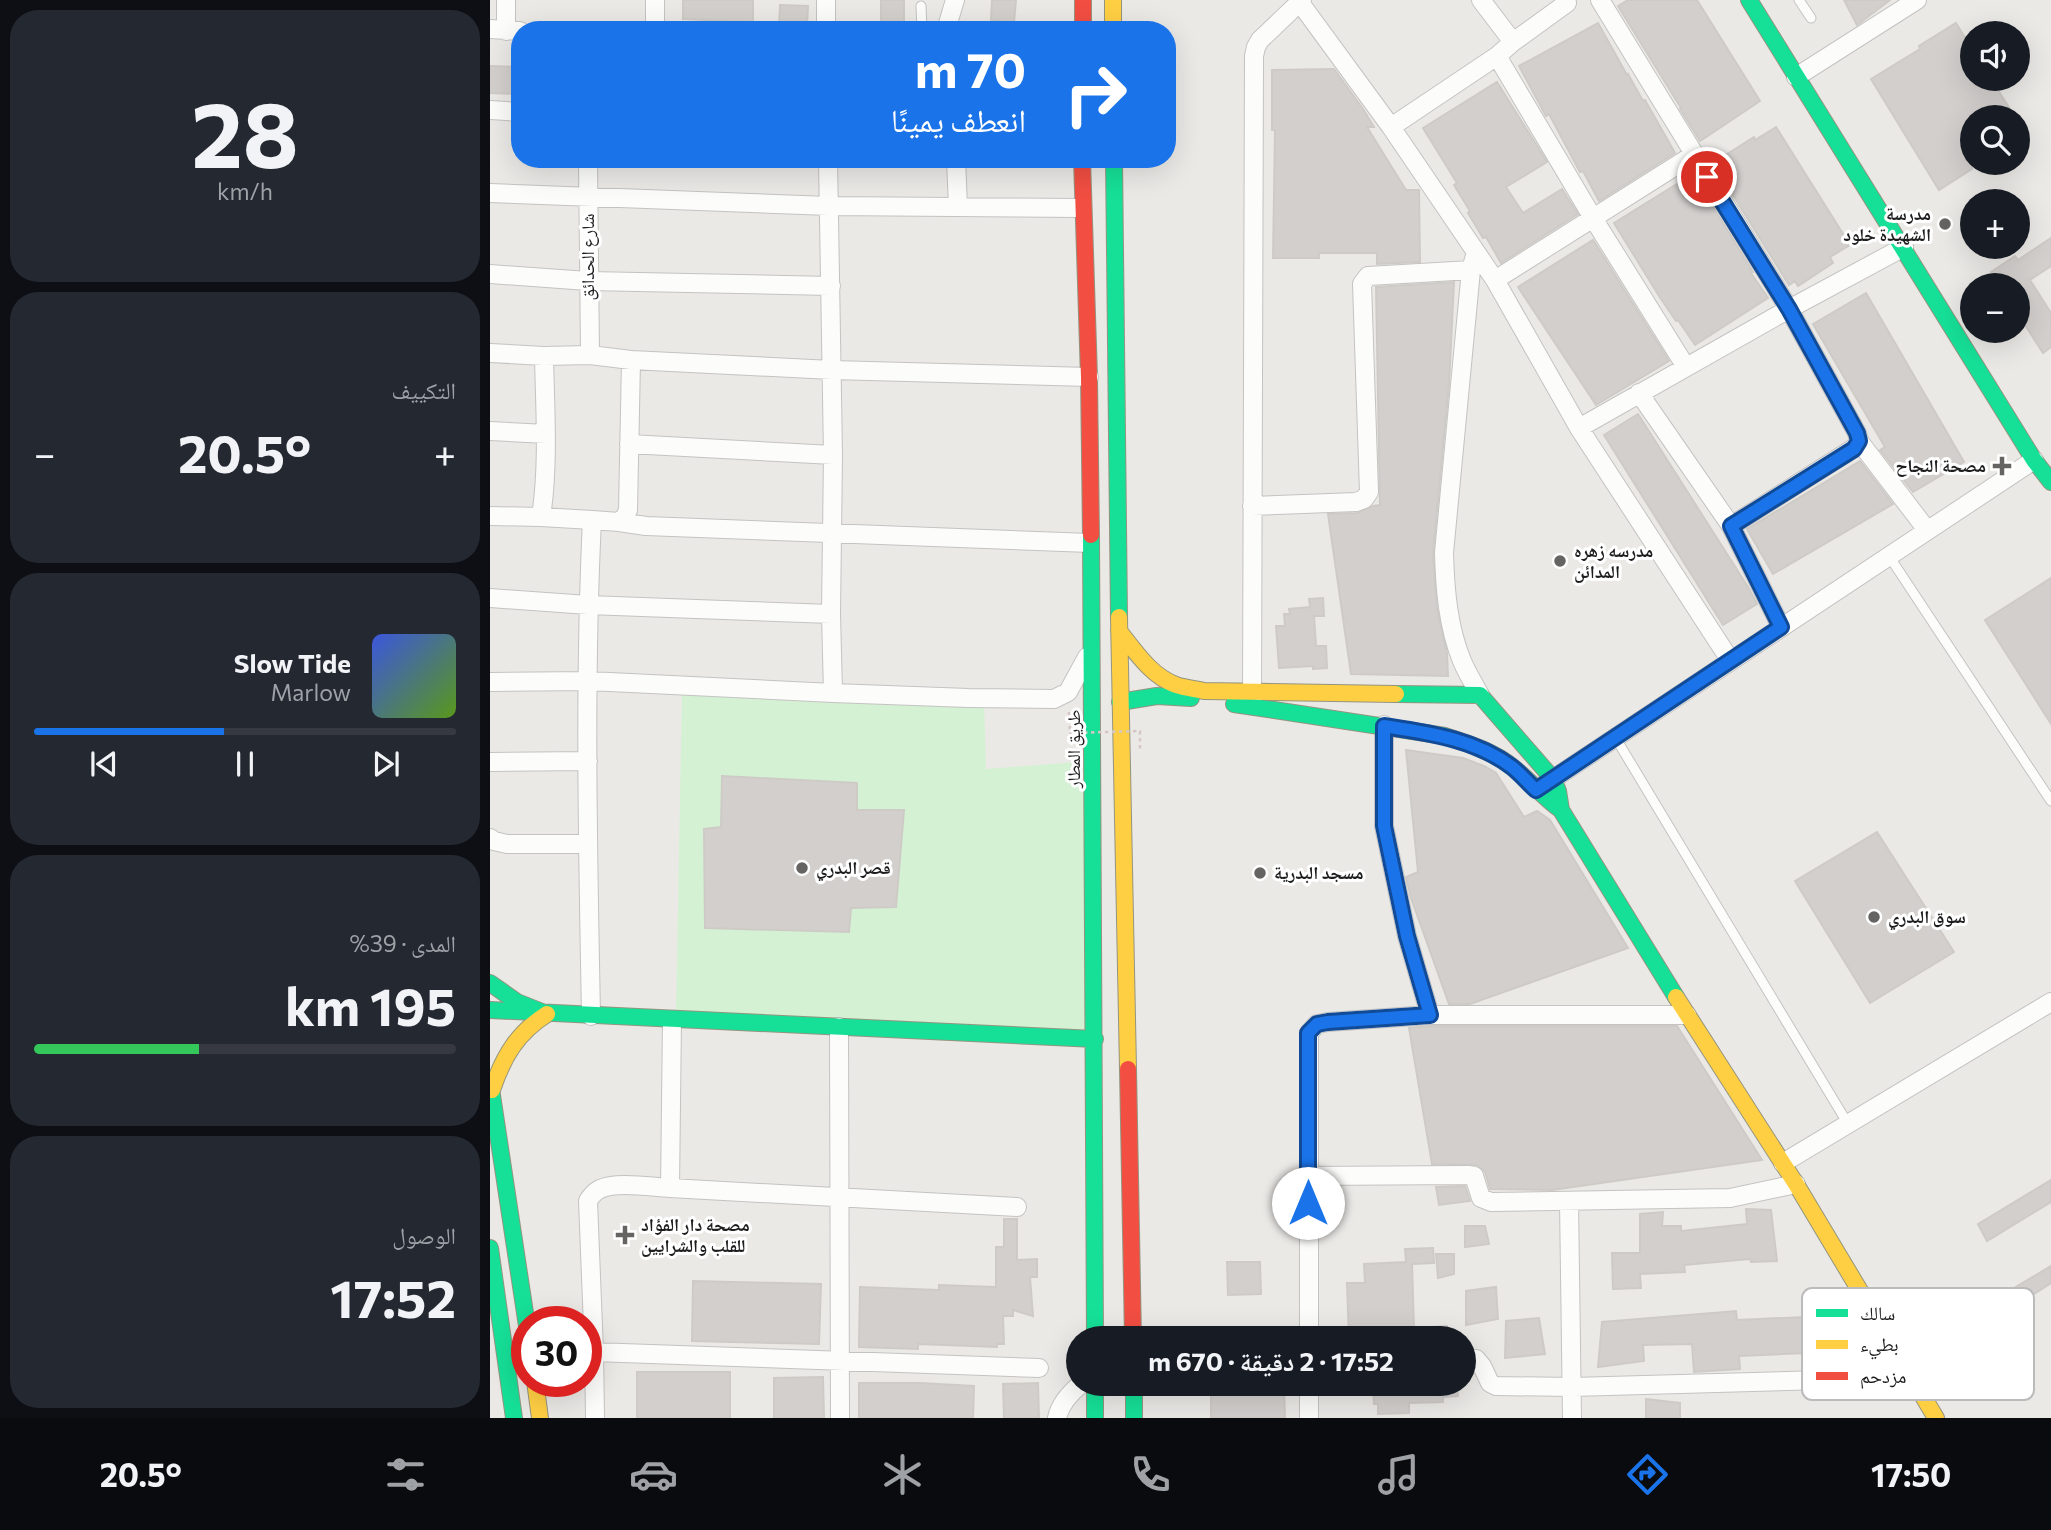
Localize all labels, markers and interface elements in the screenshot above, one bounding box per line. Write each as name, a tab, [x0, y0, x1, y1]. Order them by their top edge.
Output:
map controls	[1960, 21, 2030, 343]
button: sound	[1960, 21, 2030, 91]
text: 70 m	[915, 38, 1026, 98]
icon: right	[1050, 49, 1141, 140]
text: 28	[191, 75, 299, 187]
text: انعطف يمينًا	[891, 99, 1026, 139]
button: search	[1960, 105, 2030, 175]
pin	[1677, 147, 1737, 207]
icon: arrive	[1688, 158, 1726, 196]
text: km/h	[217, 177, 273, 205]
button: +	[1960, 189, 2030, 259]
place label: مدرسة الشهيدة خلود	[1843, 202, 1931, 245]
street label: شارع الحدائق	[576, 213, 599, 301]
marker: مدرسة الشهيدة خلود	[1937, 216, 1953, 232]
button: −	[1960, 273, 2030, 343]
text: التكييف	[391, 376, 456, 404]
text: 20.5°	[178, 420, 311, 484]
text: −	[34, 429, 56, 476]
text: +	[434, 429, 456, 476]
place label: مصحة النجاح	[1896, 454, 1986, 477]
marker: مصحة النجاح	[1992, 456, 2012, 476]
place label: مدرسه زهره المدائن	[1574, 539, 1653, 583]
marker: مدرسه زهره المدائن	[1552, 553, 1568, 569]
text: Slow Tide	[234, 647, 351, 678]
text: Marlow	[270, 678, 351, 706]
street label: طريق المطار	[1062, 710, 1085, 789]
icon: previous	[85, 745, 123, 783]
icon: pause	[226, 745, 264, 783]
icon: next	[367, 745, 405, 783]
place label: قصر البدري	[816, 856, 891, 882]
marker: قصر البدري	[794, 860, 810, 876]
place label: مسجد البدرية	[1274, 861, 1363, 884]
marker: مسجد البدرية	[1252, 865, 1268, 881]
place label: سوق البدري	[1888, 905, 1966, 931]
marker: سوق البدري	[1866, 909, 1882, 925]
text: المدى · 39%	[349, 929, 456, 957]
text: 195 km	[285, 973, 456, 1037]
position arrow	[1271, 1166, 1345, 1240]
place label: مصحة دار الفؤاد للقلب والشرايين	[641, 1213, 750, 1257]
text: الوصول	[392, 1221, 456, 1249]
marker: مصحة دار الفؤاد للقلب والشرايين	[615, 1225, 635, 1245]
text: 17:52	[330, 1265, 456, 1329]
legend	[1802, 1288, 2034, 1400]
text: سالك	[1860, 1301, 1895, 1324]
speed limit sign: 30	[511, 1306, 602, 1397]
text: بطيء	[1860, 1332, 1899, 1360]
text: 17:52 · 2 دقيقة · 670 m	[1148, 1345, 1394, 1376]
text: مزدحم	[1860, 1364, 1906, 1389]
icon: filters	[381, 1450, 430, 1499]
icon: car	[629, 1450, 678, 1499]
icon: climate	[878, 1450, 927, 1499]
icon: phone	[1126, 1450, 1175, 1499]
icon: music	[1374, 1450, 1423, 1499]
icon: directions	[1623, 1450, 1672, 1499]
text: 20.5°	[100, 1454, 182, 1494]
text: 17:50	[1871, 1454, 1951, 1494]

